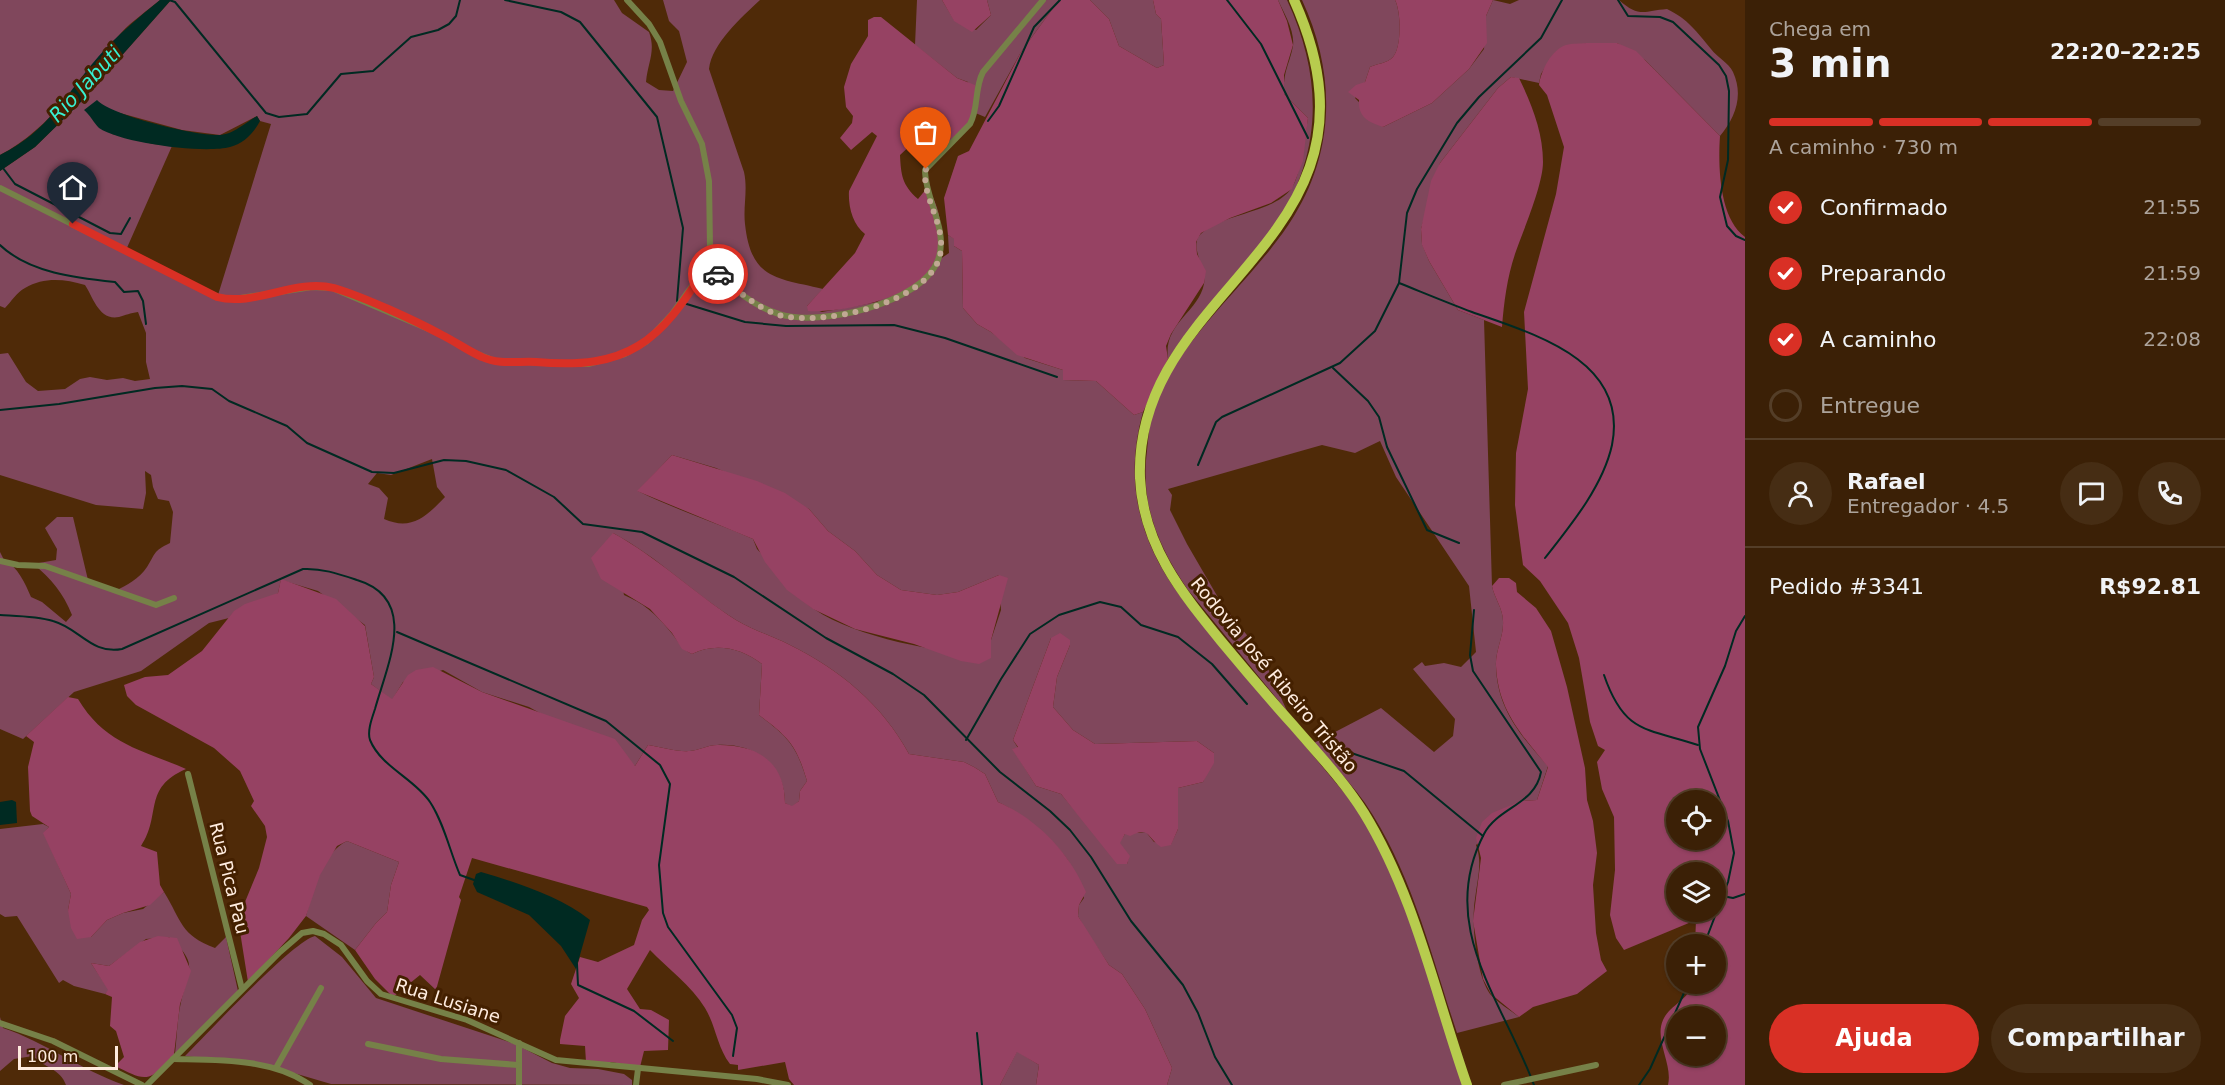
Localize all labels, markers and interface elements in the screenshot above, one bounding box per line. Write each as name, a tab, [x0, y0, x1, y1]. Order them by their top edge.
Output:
text: Chega em	[1769, 17, 1871, 41]
text: 22:20–22:25	[2050, 39, 2201, 64]
water label: Rio Jabuti	[44, 41, 126, 127]
text: 3 min	[1769, 41, 1891, 86]
pin	[900, 107, 951, 169]
icon: bag	[909, 116, 942, 149]
text: A caminho · 730 m	[1769, 135, 1958, 159]
pin	[47, 162, 98, 224]
icon: home	[56, 171, 89, 204]
icon: check	[1769, 191, 1802, 224]
text: Confirmado	[1820, 195, 1948, 220]
text: 21:55	[2143, 195, 2201, 219]
courier	[688, 244, 748, 304]
icon: check	[1769, 257, 1802, 290]
icon: car	[702, 258, 735, 291]
text: Preparando	[1820, 261, 1946, 286]
text: 21:59	[2143, 261, 2201, 285]
icon: check	[1769, 323, 1802, 356]
text: A caminho	[1820, 327, 1937, 352]
text: 22:08	[2143, 327, 2201, 351]
text: Entregue	[1820, 393, 1920, 418]
button: person	[1769, 462, 1832, 525]
button: chat	[2060, 462, 2123, 525]
button: phone	[2138, 462, 2201, 525]
text: Rafael	[1847, 469, 1926, 494]
text: Entregador · 4.5	[1847, 494, 2009, 518]
street label: Rodovia José Ribeiro Tristão	[1187, 573, 1362, 776]
text: Pedido #3341	[1769, 574, 1924, 599]
text: R$92.81	[2099, 574, 2201, 599]
map controls	[1666, 790, 1726, 1066]
button: locate	[1666, 790, 1726, 850]
street label: Rua Pica Pau	[205, 820, 254, 936]
button: layers	[1666, 862, 1726, 922]
button: +	[1666, 934, 1726, 994]
street label: Rua Lusiane	[393, 974, 503, 1027]
button: Ajuda	[1769, 1004, 1979, 1073]
button: Compartilhar	[1991, 1004, 2201, 1073]
button: −	[1666, 1006, 1726, 1066]
scale bar	[18, 1043, 118, 1070]
text: 100 m	[27, 1047, 78, 1066]

